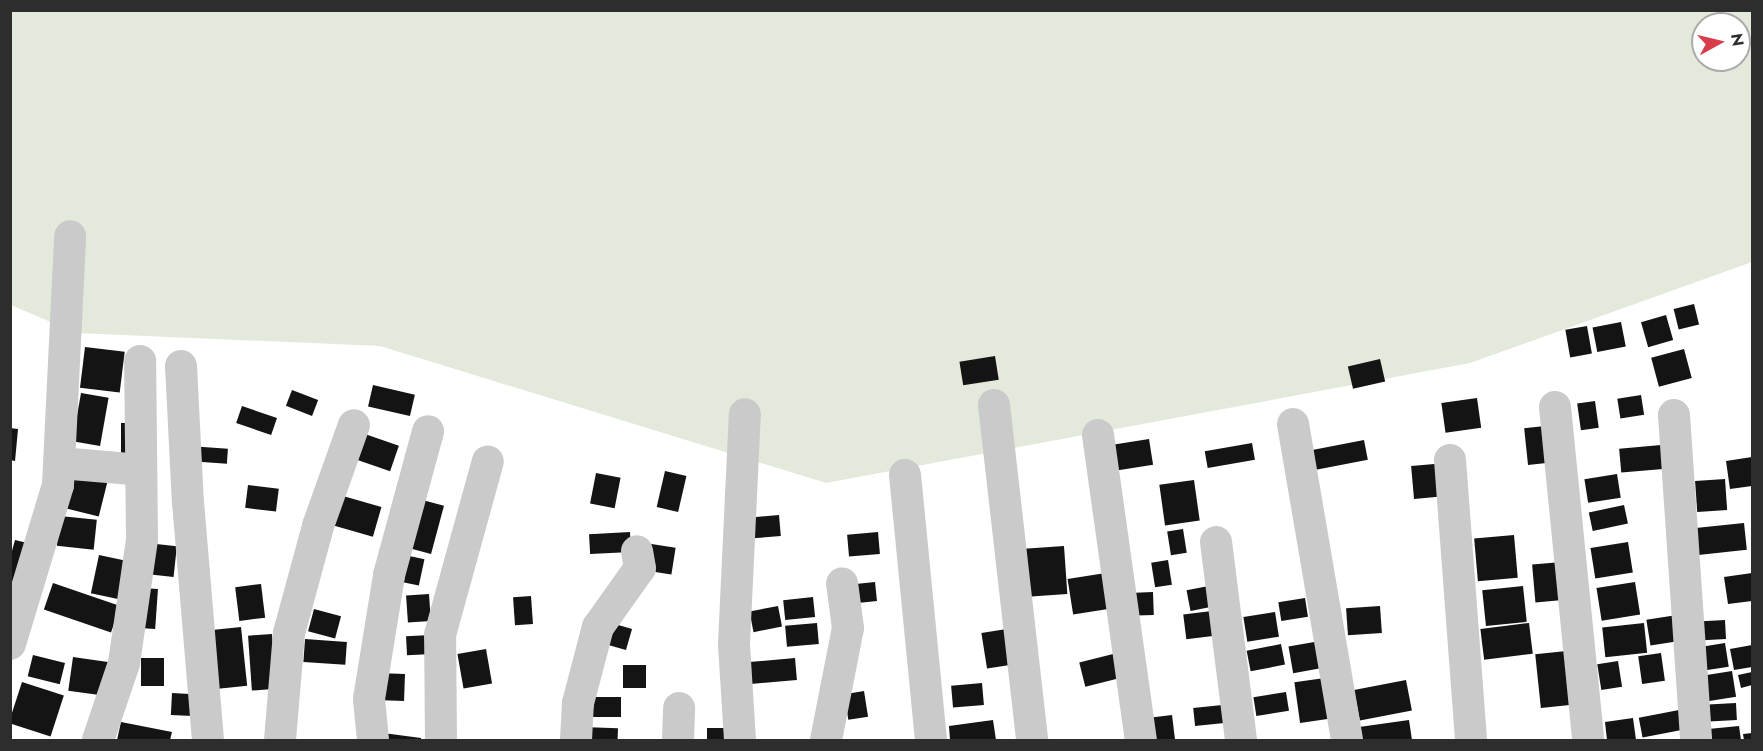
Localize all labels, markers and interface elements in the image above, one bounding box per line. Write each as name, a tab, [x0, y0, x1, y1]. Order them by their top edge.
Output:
north arrow	[1691, 12, 1751, 72]
text: N	[1725, 32, 1750, 48]

